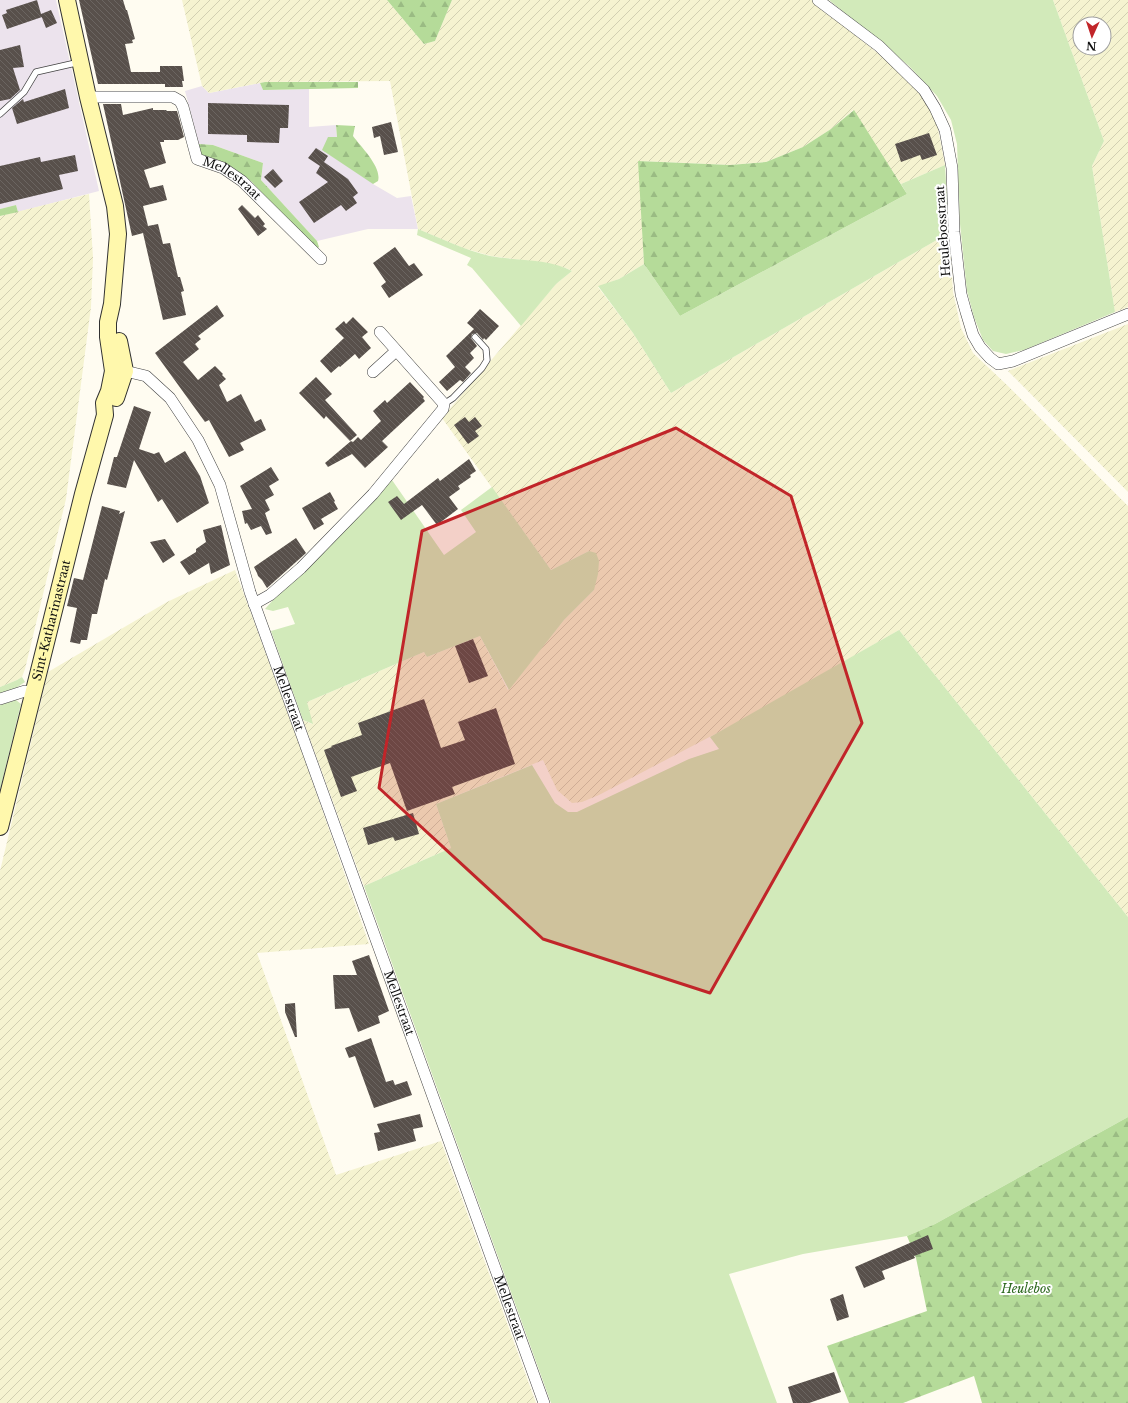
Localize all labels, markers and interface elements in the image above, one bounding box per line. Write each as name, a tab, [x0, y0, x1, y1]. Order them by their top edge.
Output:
north arrow	[1072, 16, 1112, 56]
text: N	[1085, 39, 1097, 53]
street label: Mellestraat	[201, 154, 265, 203]
street label: Heulebosstraat	[932, 185, 953, 277]
street label: Sint-Katharinastraat	[29, 558, 73, 682]
street label: Mellestraat	[270, 664, 308, 733]
street label: Mellestraat	[381, 968, 418, 1038]
street label: Mellestraat	[491, 1273, 529, 1342]
park label: Heulebos	[1000, 1281, 1051, 1296]

